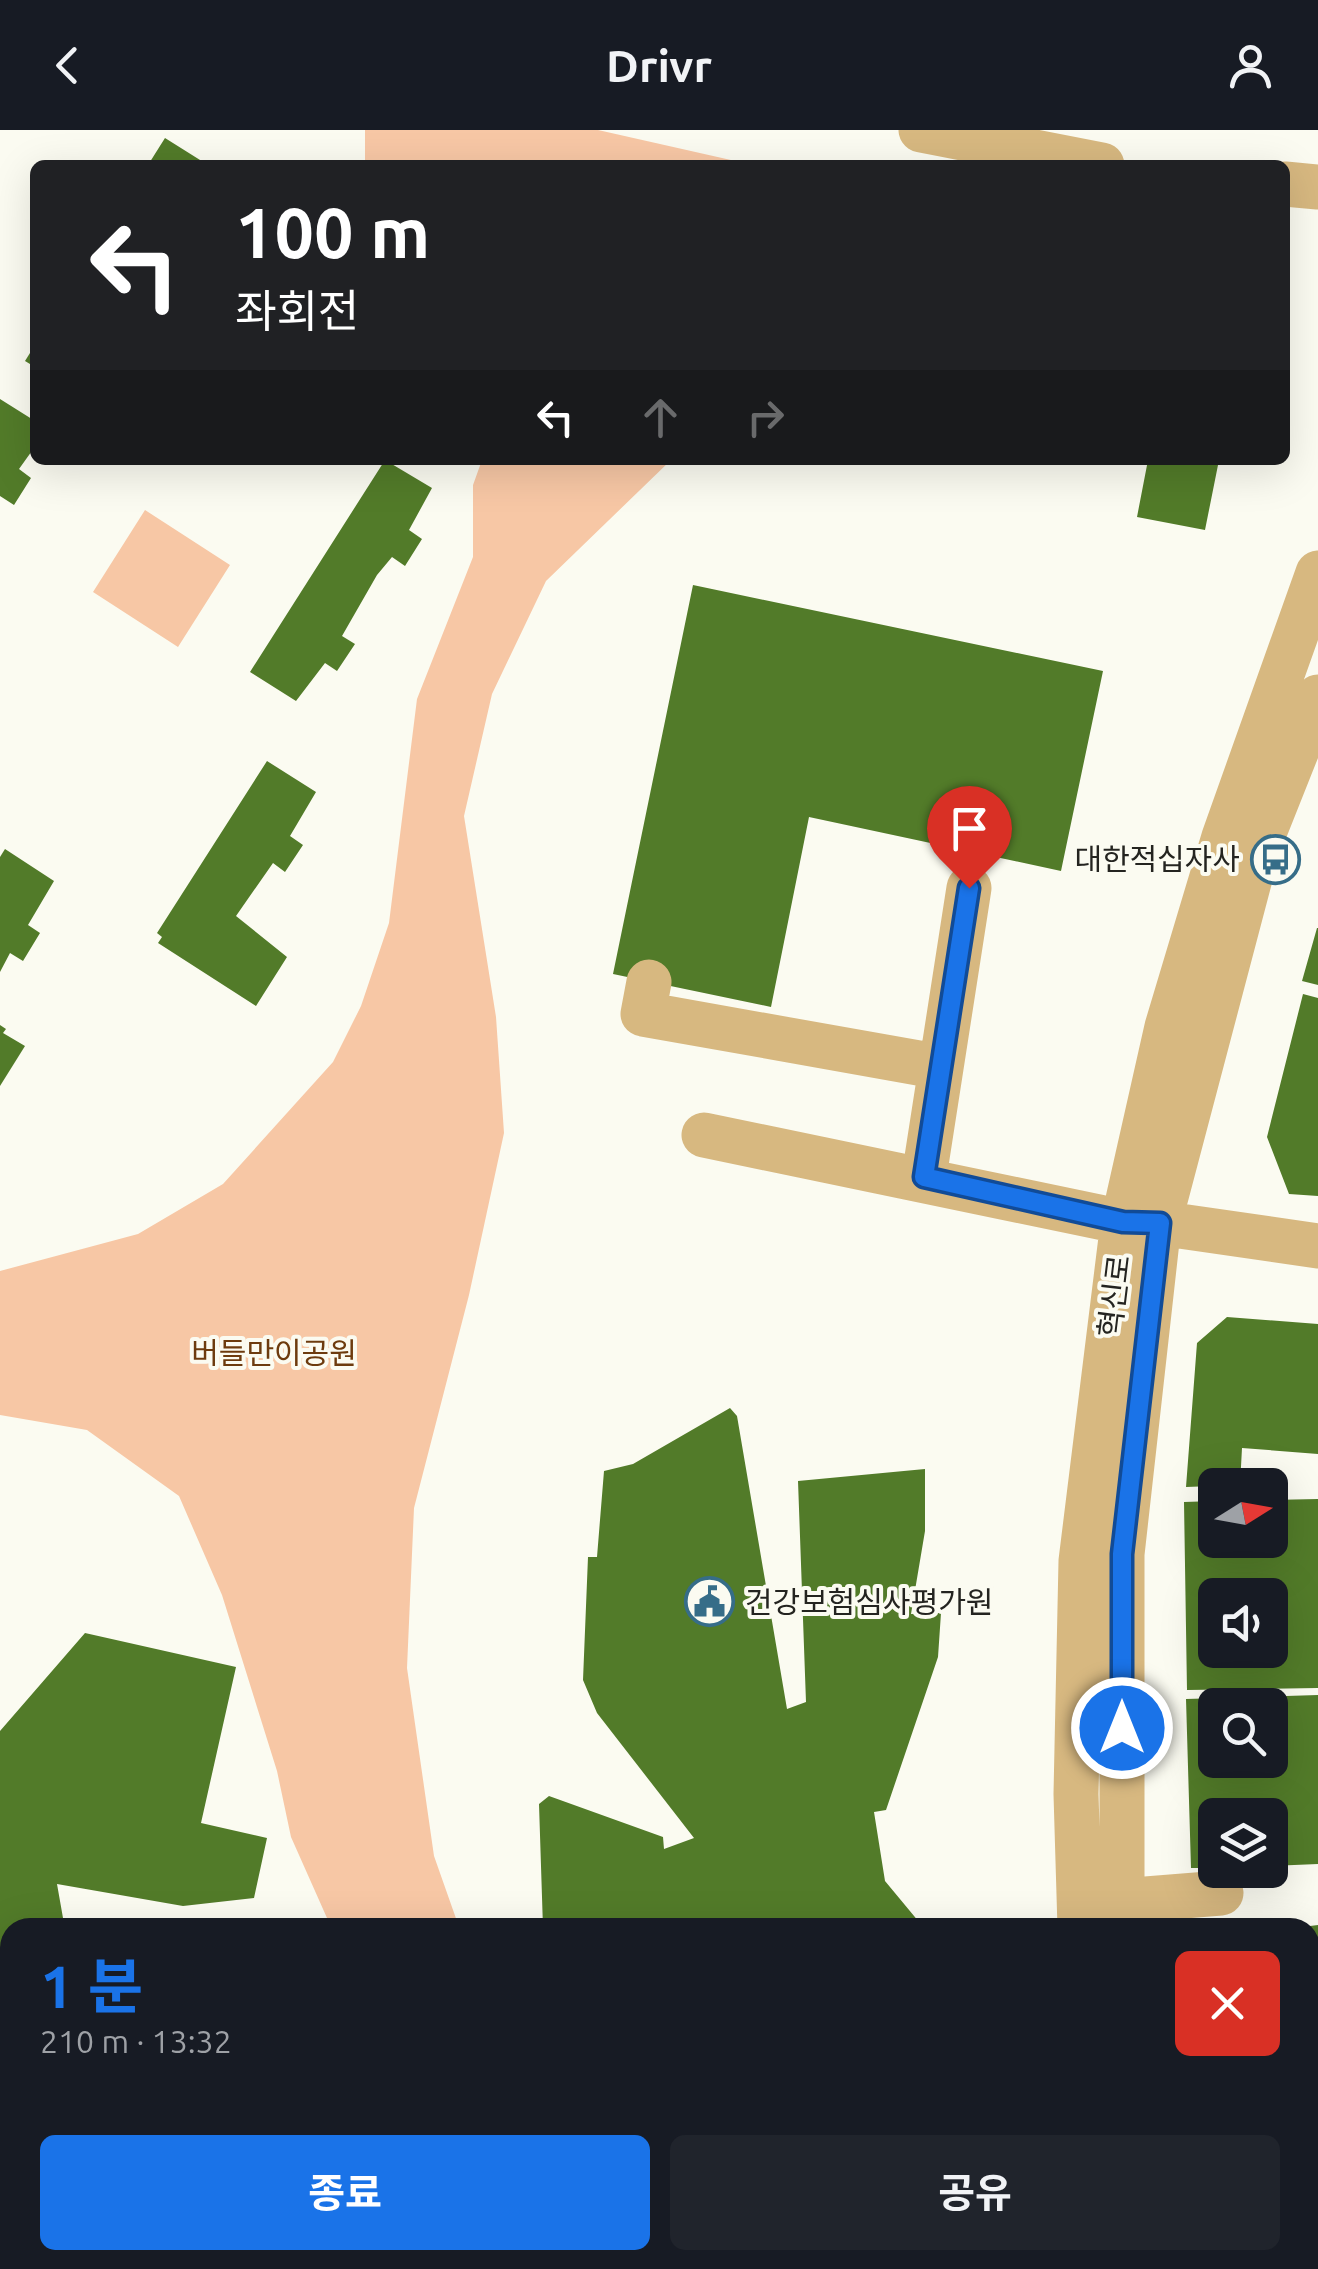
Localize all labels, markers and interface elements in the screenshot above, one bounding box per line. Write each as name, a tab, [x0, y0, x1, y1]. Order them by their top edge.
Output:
icon: back	[40, 38, 95, 93]
icon: person	[1223, 38, 1278, 93]
text: Drivr	[606, 40, 712, 91]
text: 100 m	[235, 193, 430, 271]
icon: left	[70, 200, 200, 330]
text: 좌회전	[235, 285, 359, 336]
icon: left	[528, 390, 583, 445]
icon: ahead	[633, 390, 688, 445]
icon: right	[738, 390, 793, 445]
pin	[927, 786, 1012, 889]
icon: arrive	[942, 801, 997, 856]
bus stop icon: 대한적십자사	[1249, 833, 1301, 885]
place label: 대한적십자사	[1074, 842, 1240, 876]
street label: 혁신로	[1092, 1253, 1136, 1339]
park label: 버들만이공원	[191, 1336, 357, 1370]
north arrow	[1198, 1468, 1288, 1558]
map controls	[1198, 1468, 1288, 1888]
public building icon: 건강보험심사평가원	[684, 1576, 736, 1628]
button: sound	[1198, 1578, 1288, 1668]
place label: 건강보험심사평가원	[745, 1585, 993, 1619]
position arrow	[1070, 1676, 1174, 1780]
button: search	[1198, 1688, 1288, 1778]
button: layers	[1198, 1798, 1288, 1888]
button: close	[1175, 1951, 1280, 2056]
text: 1 분	[40, 1952, 143, 2019]
text: 210 m · 13:32	[40, 2023, 232, 2059]
button: 종료	[40, 2135, 650, 2250]
button: 공유	[670, 2135, 1280, 2250]

